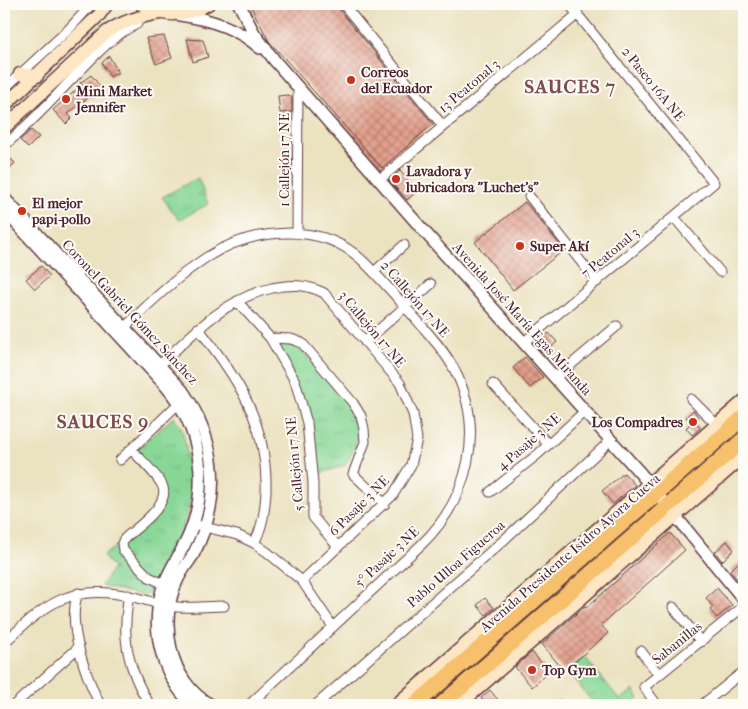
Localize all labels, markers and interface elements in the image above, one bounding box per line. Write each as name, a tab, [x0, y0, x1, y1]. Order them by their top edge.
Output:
street label: 2 Paseo 16A NE	[618, 43, 689, 125]
street label: 13 Peatonal 3	[435, 56, 503, 116]
place label: Correos del Ecuador	[361, 64, 433, 97]
marker: Correos del Ecuador	[345, 74, 357, 86]
district label: SAUCES 7	[524, 76, 616, 98]
place label: Mini Market Jennifer	[74, 83, 153, 116]
marker: Mini Market Jennifer	[60, 93, 72, 105]
street label: 1 Callejón 17 NE	[276, 113, 293, 207]
place label: Lavadora y lubricadora "Luchet's"	[405, 163, 539, 196]
marker: Lavadora y lubricadora "Luchet's"	[390, 173, 402, 185]
place label: El mejor papi-pollo	[31, 195, 91, 228]
marker: El mejor papi-pollo	[16, 205, 28, 217]
street label: 7 Peatonal 3	[578, 224, 642, 282]
street label: Coronel Gabriel Gómez Sánchez	[58, 236, 202, 388]
street label: Avenida José María Egas Miranda	[448, 238, 596, 399]
place label: Super Akí	[530, 238, 590, 255]
marker: Super Akí	[514, 240, 526, 252]
street label: 2 Callejón 17 NE	[377, 257, 453, 341]
street label: 3 Callejón 17 NE	[335, 287, 409, 371]
street label: 4 Pasaje 3 NE	[494, 409, 565, 474]
district label: SAUCES 9	[57, 411, 149, 433]
place label: Los Compadres	[591, 414, 684, 431]
street label: 5 Callejón 17 NE	[282, 415, 308, 512]
marker: Los Compadres	[687, 416, 699, 428]
street label: Avenida Presidente Isidro Ayora Cueva	[476, 470, 664, 637]
street label: 6 Pasaje 3 NE	[325, 472, 393, 540]
street label: Pablo Ulloa Figueroa	[403, 516, 509, 611]
street label: 5° Pasaje 3 NE	[351, 523, 423, 591]
street label: Sabanillas	[649, 618, 705, 668]
place label: Top Gym	[541, 662, 597, 679]
marker: Top Gym	[526, 664, 538, 676]

